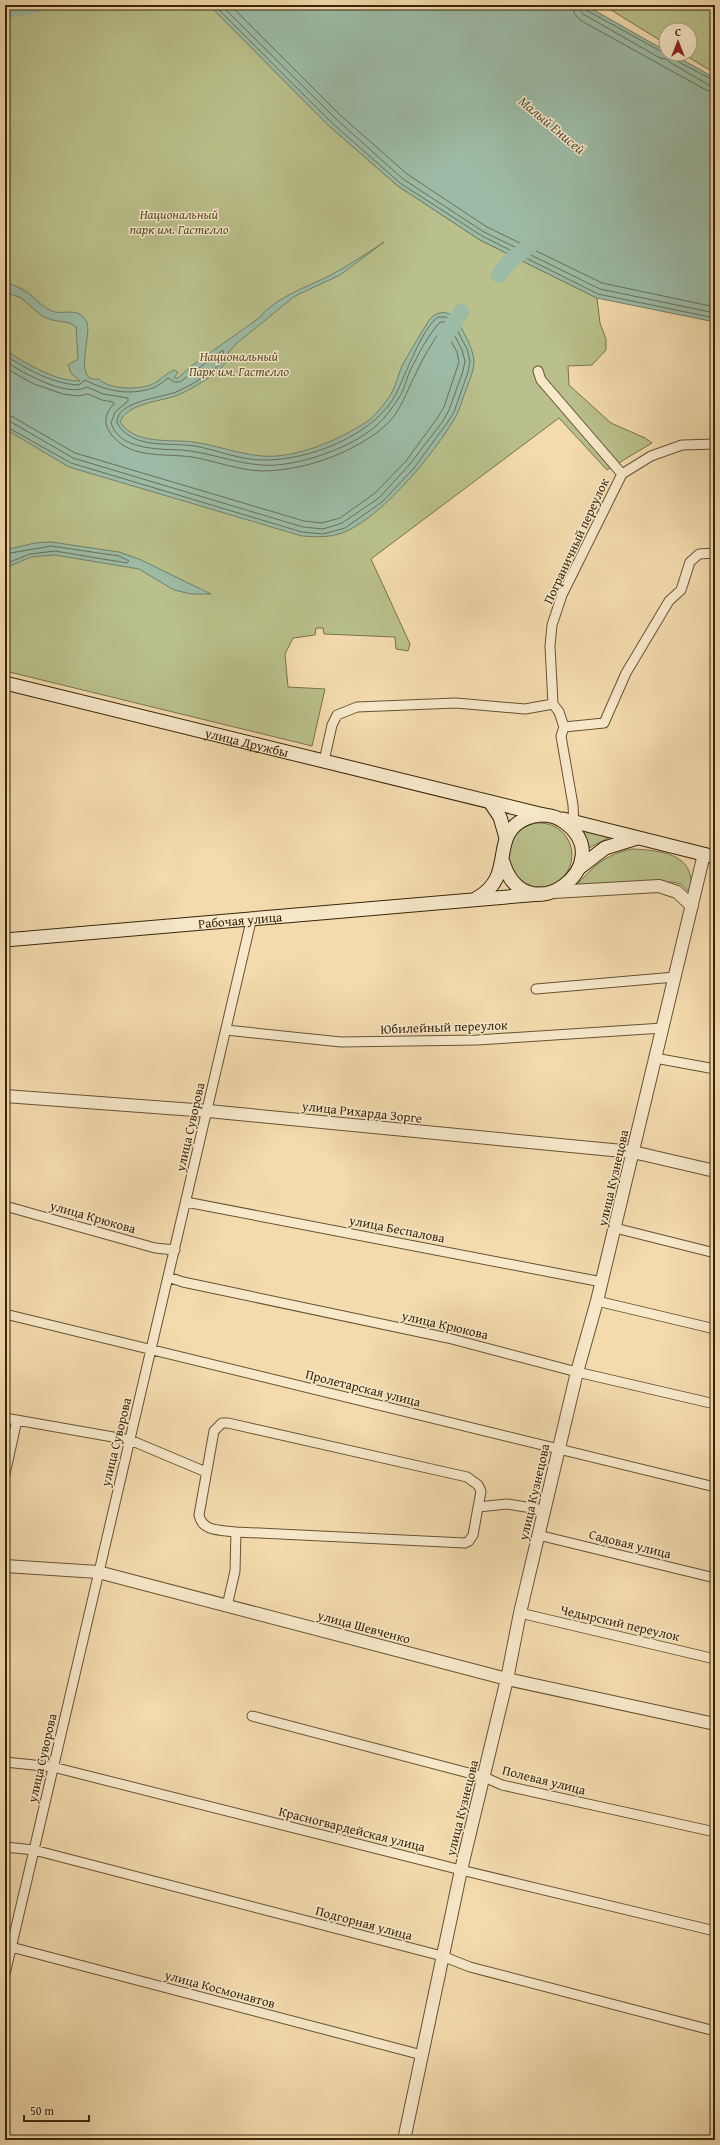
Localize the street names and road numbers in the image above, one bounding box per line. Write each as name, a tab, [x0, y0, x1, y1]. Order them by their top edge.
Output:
street label: Пограничный переулок	[538, 475, 614, 607]
street label: улица Дружбы	[202, 723, 291, 762]
street label: Рабочая улица	[197, 907, 284, 933]
street label: Юбилейный переулок	[380, 1015, 508, 1039]
street label: улица Суворова	[170, 1080, 210, 1174]
street label: улица Рихарда Зорге	[300, 1096, 423, 1128]
street label: улица Кузнецова	[592, 1127, 634, 1229]
street label: улица Крюкова	[47, 1195, 139, 1239]
street label: улица Беспалова	[347, 1210, 447, 1248]
street label: улица Крюкова	[399, 1306, 491, 1344]
street label: Пролетарская улица	[303, 1365, 423, 1412]
street label: улица Суворова	[96, 1395, 136, 1489]
street label: улица Кузнецова	[513, 1441, 555, 1543]
street label: Садовая улица	[587, 1525, 674, 1564]
street label: Чедырский переулок	[558, 1600, 682, 1646]
street label: улица Шевченко	[315, 1605, 413, 1649]
street label: улица Суворова	[22, 1711, 62, 1805]
street label: улица Кузнецова	[441, 1757, 483, 1859]
street label: Полевая улица	[500, 1760, 588, 1800]
street label: Красногвардейская улица	[277, 1802, 428, 1857]
street label: Подгорная улица	[313, 1901, 415, 1945]
street label: улица Космонавтов	[162, 1965, 277, 2013]

